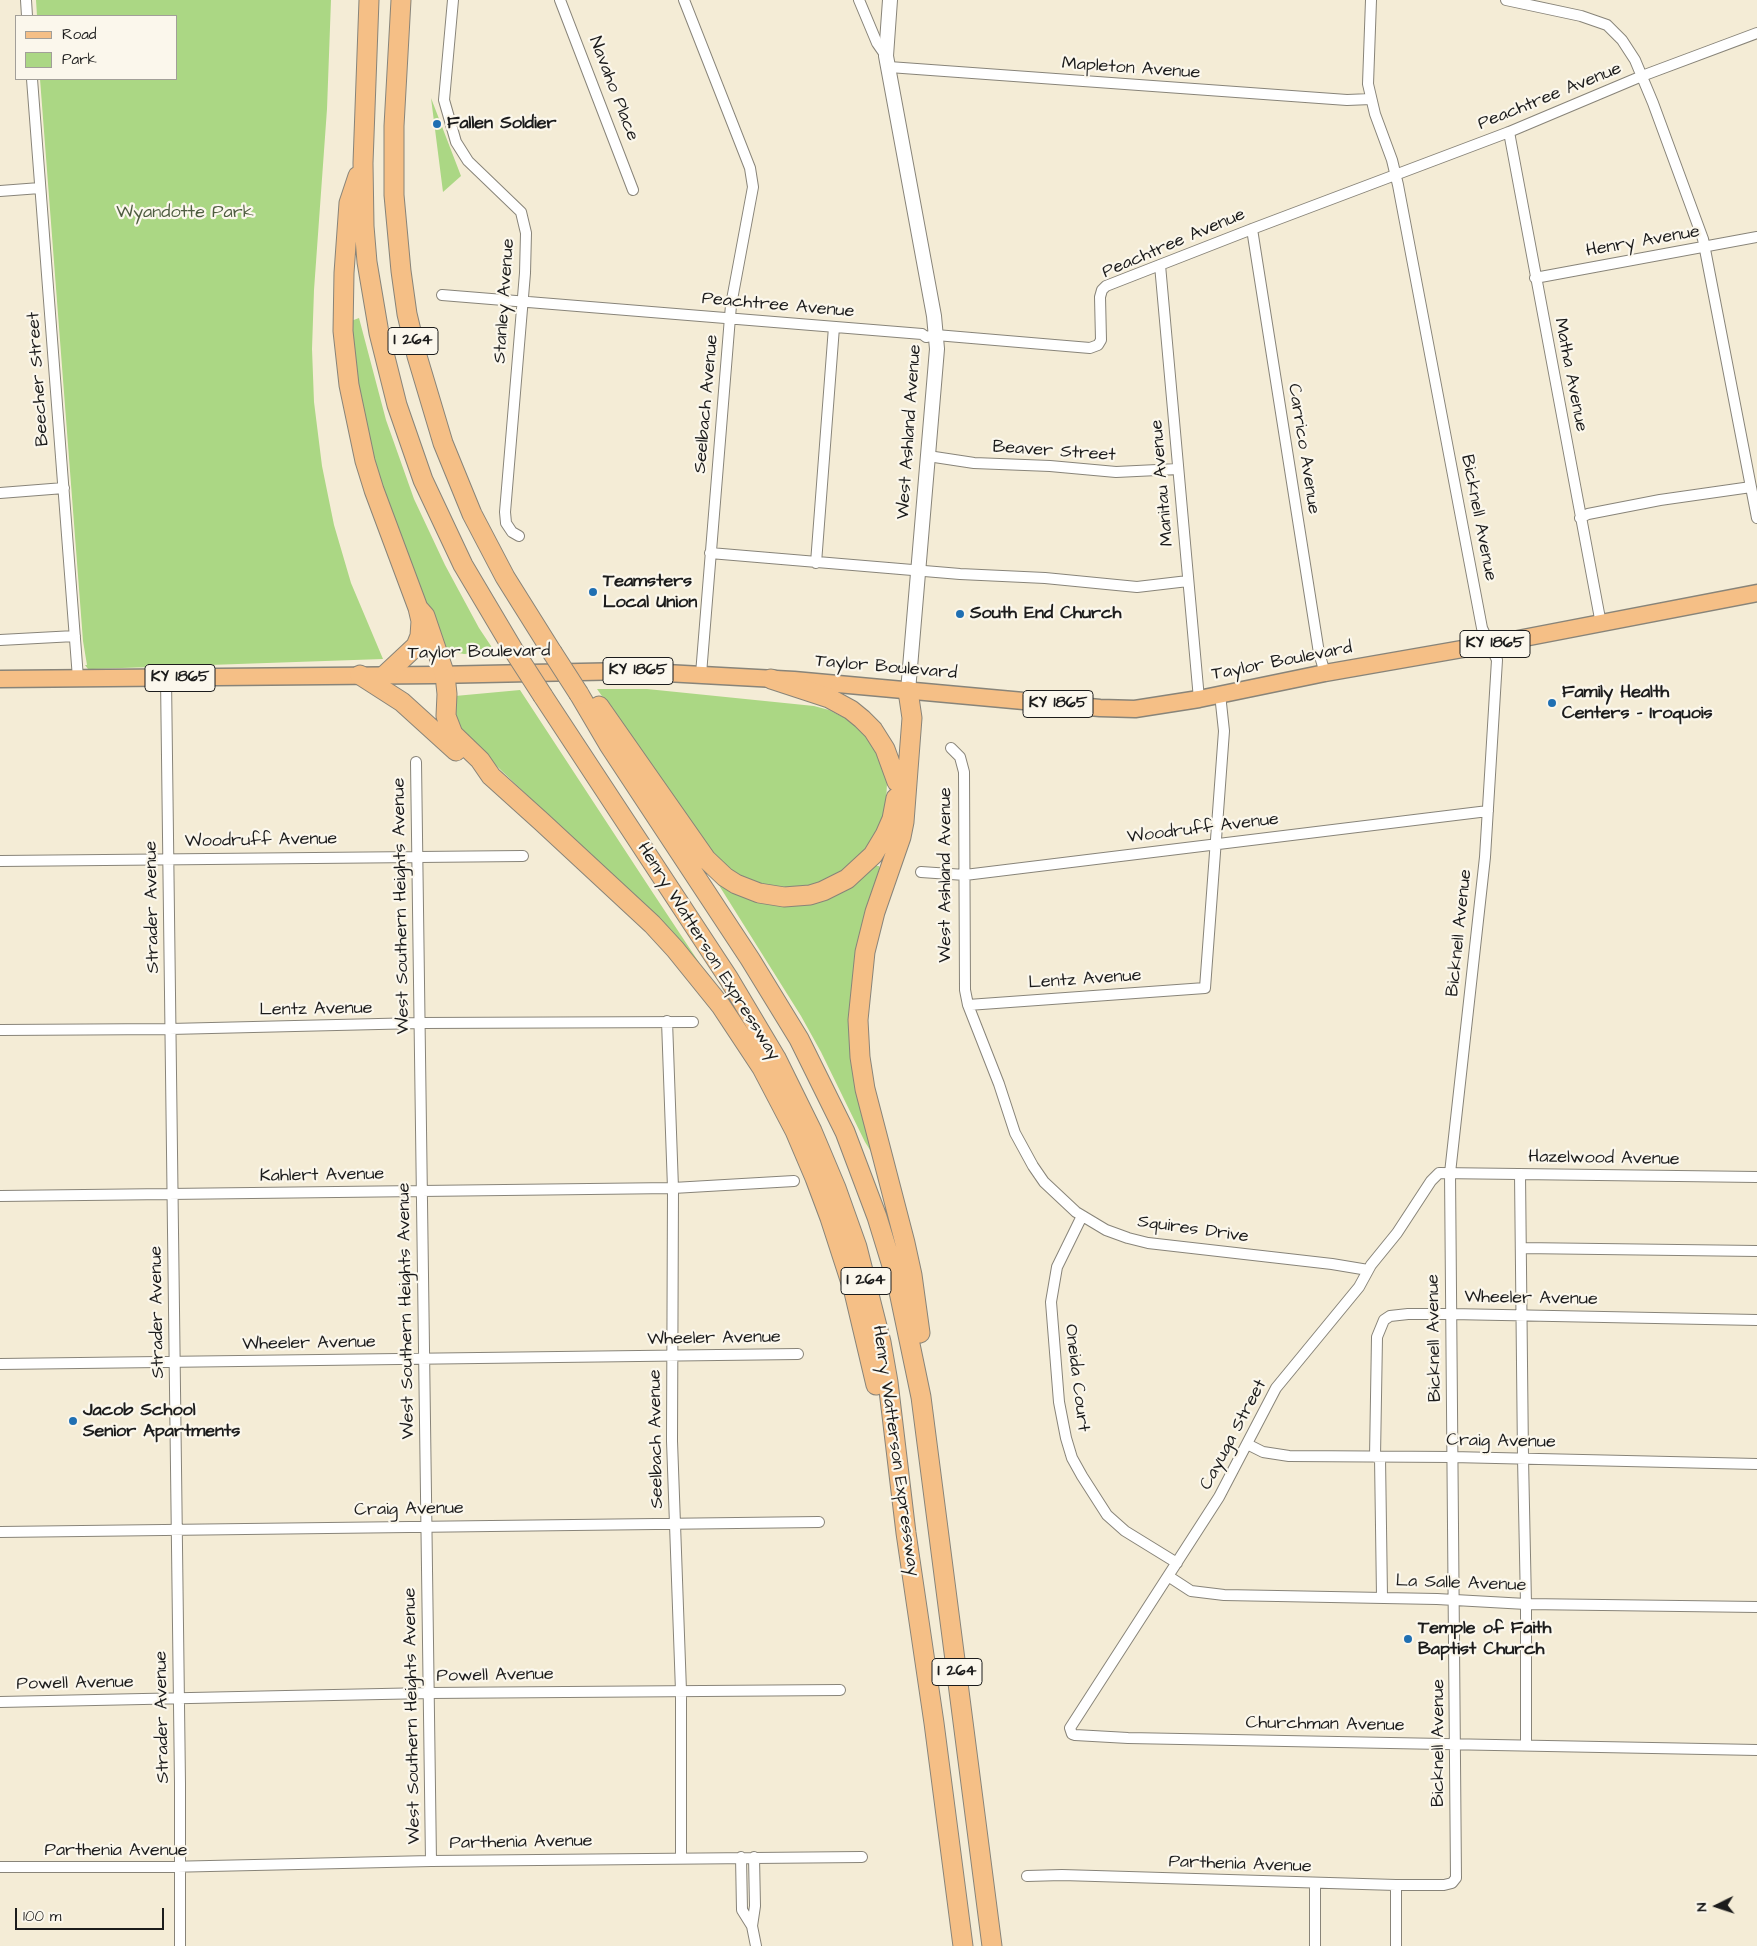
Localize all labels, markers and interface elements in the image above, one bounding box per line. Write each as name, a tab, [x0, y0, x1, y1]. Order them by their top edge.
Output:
legend	[15, 15, 178, 80]
text: Road	[62, 24, 96, 45]
street label: Navaho Place	[583, 34, 643, 144]
text: Park	[62, 49, 97, 70]
street label: Mapleton Avenue	[1061, 53, 1201, 85]
street label: Peachtree Avenue	[1475, 58, 1625, 136]
place label: Fallen Soldier	[447, 113, 556, 135]
marker: Fallen Soldier	[431, 118, 443, 130]
park label: Wyandotte Park	[116, 202, 254, 224]
street label: Peachtree Avenue	[1099, 204, 1249, 284]
street label: Henry Avenue	[1584, 221, 1702, 263]
street label: Stanley Avenue	[490, 238, 520, 364]
street label: Peachtree Avenue	[701, 289, 855, 323]
street label: Beecher Street	[24, 311, 54, 447]
street label: Matha Avenue	[1548, 316, 1592, 434]
road number: I 264	[388, 328, 438, 354]
street label: Seelbach Avenue	[690, 334, 724, 474]
street label: West Ashland Avenue	[893, 344, 927, 520]
street label: Carrico Avenue	[1282, 382, 1324, 516]
street label: Manitau Avenue	[1147, 419, 1179, 547]
street label: Beaver Street	[992, 437, 1116, 467]
street label: Bicknell Avenue	[1455, 453, 1501, 583]
place label: Teamsters Local Union	[603, 571, 697, 614]
marker: Teamsters Local Union	[587, 586, 599, 598]
place label: South End Church	[970, 603, 1121, 625]
marker: South End Church	[954, 608, 966, 620]
road number: KY 1865	[1460, 630, 1530, 658]
street label: Taylor Boulevard	[1210, 638, 1354, 686]
street label: Taylor Boulevard	[408, 641, 550, 665]
street label: Taylor Boulevard	[814, 651, 958, 685]
road number: KY 1865	[603, 658, 673, 684]
road number: KY 1865	[145, 664, 215, 691]
place label: Family Health Centers - Iroquois	[1562, 682, 1713, 724]
road number: KY 1865	[1023, 691, 1093, 718]
marker: Family Health Centers - Iroquois	[1546, 697, 1558, 709]
street label: West Southern Heights Avenue	[389, 778, 415, 1034]
street label: West Ashland Avenue	[935, 787, 957, 963]
street label: Woodruff Avenue	[1126, 809, 1280, 849]
street label: Woodruff Avenue	[185, 829, 337, 853]
street label: Henry Watterson Expressway	[632, 839, 784, 1065]
street label: Strader Avenue	[141, 841, 165, 973]
street label: Bicknell Avenue	[1443, 868, 1477, 998]
street label: Lentz Avenue	[1028, 965, 1142, 995]
street label: Lentz Avenue	[259, 998, 373, 1022]
street label: Hazelwood Avenue	[1528, 1147, 1680, 1171]
street label: Kahlert Avenue	[260, 1164, 384, 1188]
street label: West Southern Heights Avenue	[394, 1183, 420, 1439]
street label: Squires Drive	[1136, 1212, 1250, 1248]
street label: Strader Avenue	[146, 1246, 170, 1378]
road number: I 264	[841, 1268, 891, 1294]
street label: Bicknell Avenue	[1423, 1274, 1447, 1402]
street label: Wheeler Avenue	[1464, 1287, 1598, 1311]
street label: Oneida Court	[1059, 1323, 1093, 1433]
street label: Henry Watterson Expressway	[867, 1324, 923, 1578]
street label: Wheeler Avenue	[647, 1327, 781, 1351]
street label: Wheeler Avenue	[242, 1332, 376, 1356]
street label: Seelbach Avenue	[645, 1369, 669, 1509]
street label: Cayuga Street	[1196, 1376, 1272, 1494]
place label: Jacob School Senior Apartments	[83, 1400, 240, 1442]
marker: Jacob School Senior Apartments	[67, 1415, 79, 1427]
street label: Craig Avenue	[1446, 1430, 1556, 1454]
street label: Craig Avenue	[354, 1498, 464, 1522]
street label: La Salle Avenue	[1395, 1571, 1527, 1597]
street label: West Southern Heights Avenue	[400, 1588, 426, 1844]
place label: Temple of Faith Baptist Church	[1418, 1618, 1551, 1660]
marker: Temple of Faith Baptist Church	[1402, 1633, 1414, 1645]
street label: Strader Avenue	[151, 1651, 175, 1783]
road number: I 264	[932, 1658, 982, 1685]
street label: Powell Avenue	[436, 1664, 554, 1688]
street label: Powell Avenue	[16, 1672, 134, 1696]
street label: Bicknell Avenue	[1428, 1679, 1450, 1807]
street label: Churchman Avenue	[1245, 1713, 1405, 1737]
street label: Parthenia Avenue	[449, 1831, 593, 1855]
street label: Parthenia Avenue	[44, 1840, 188, 1862]
street label: Parthenia Avenue	[1168, 1852, 1312, 1878]
north arrow	[1692, 1881, 1742, 1931]
scale bar	[18, 1898, 166, 1930]
text: N	[1692, 1902, 1712, 1912]
text: 100 m	[23, 1906, 62, 1927]

